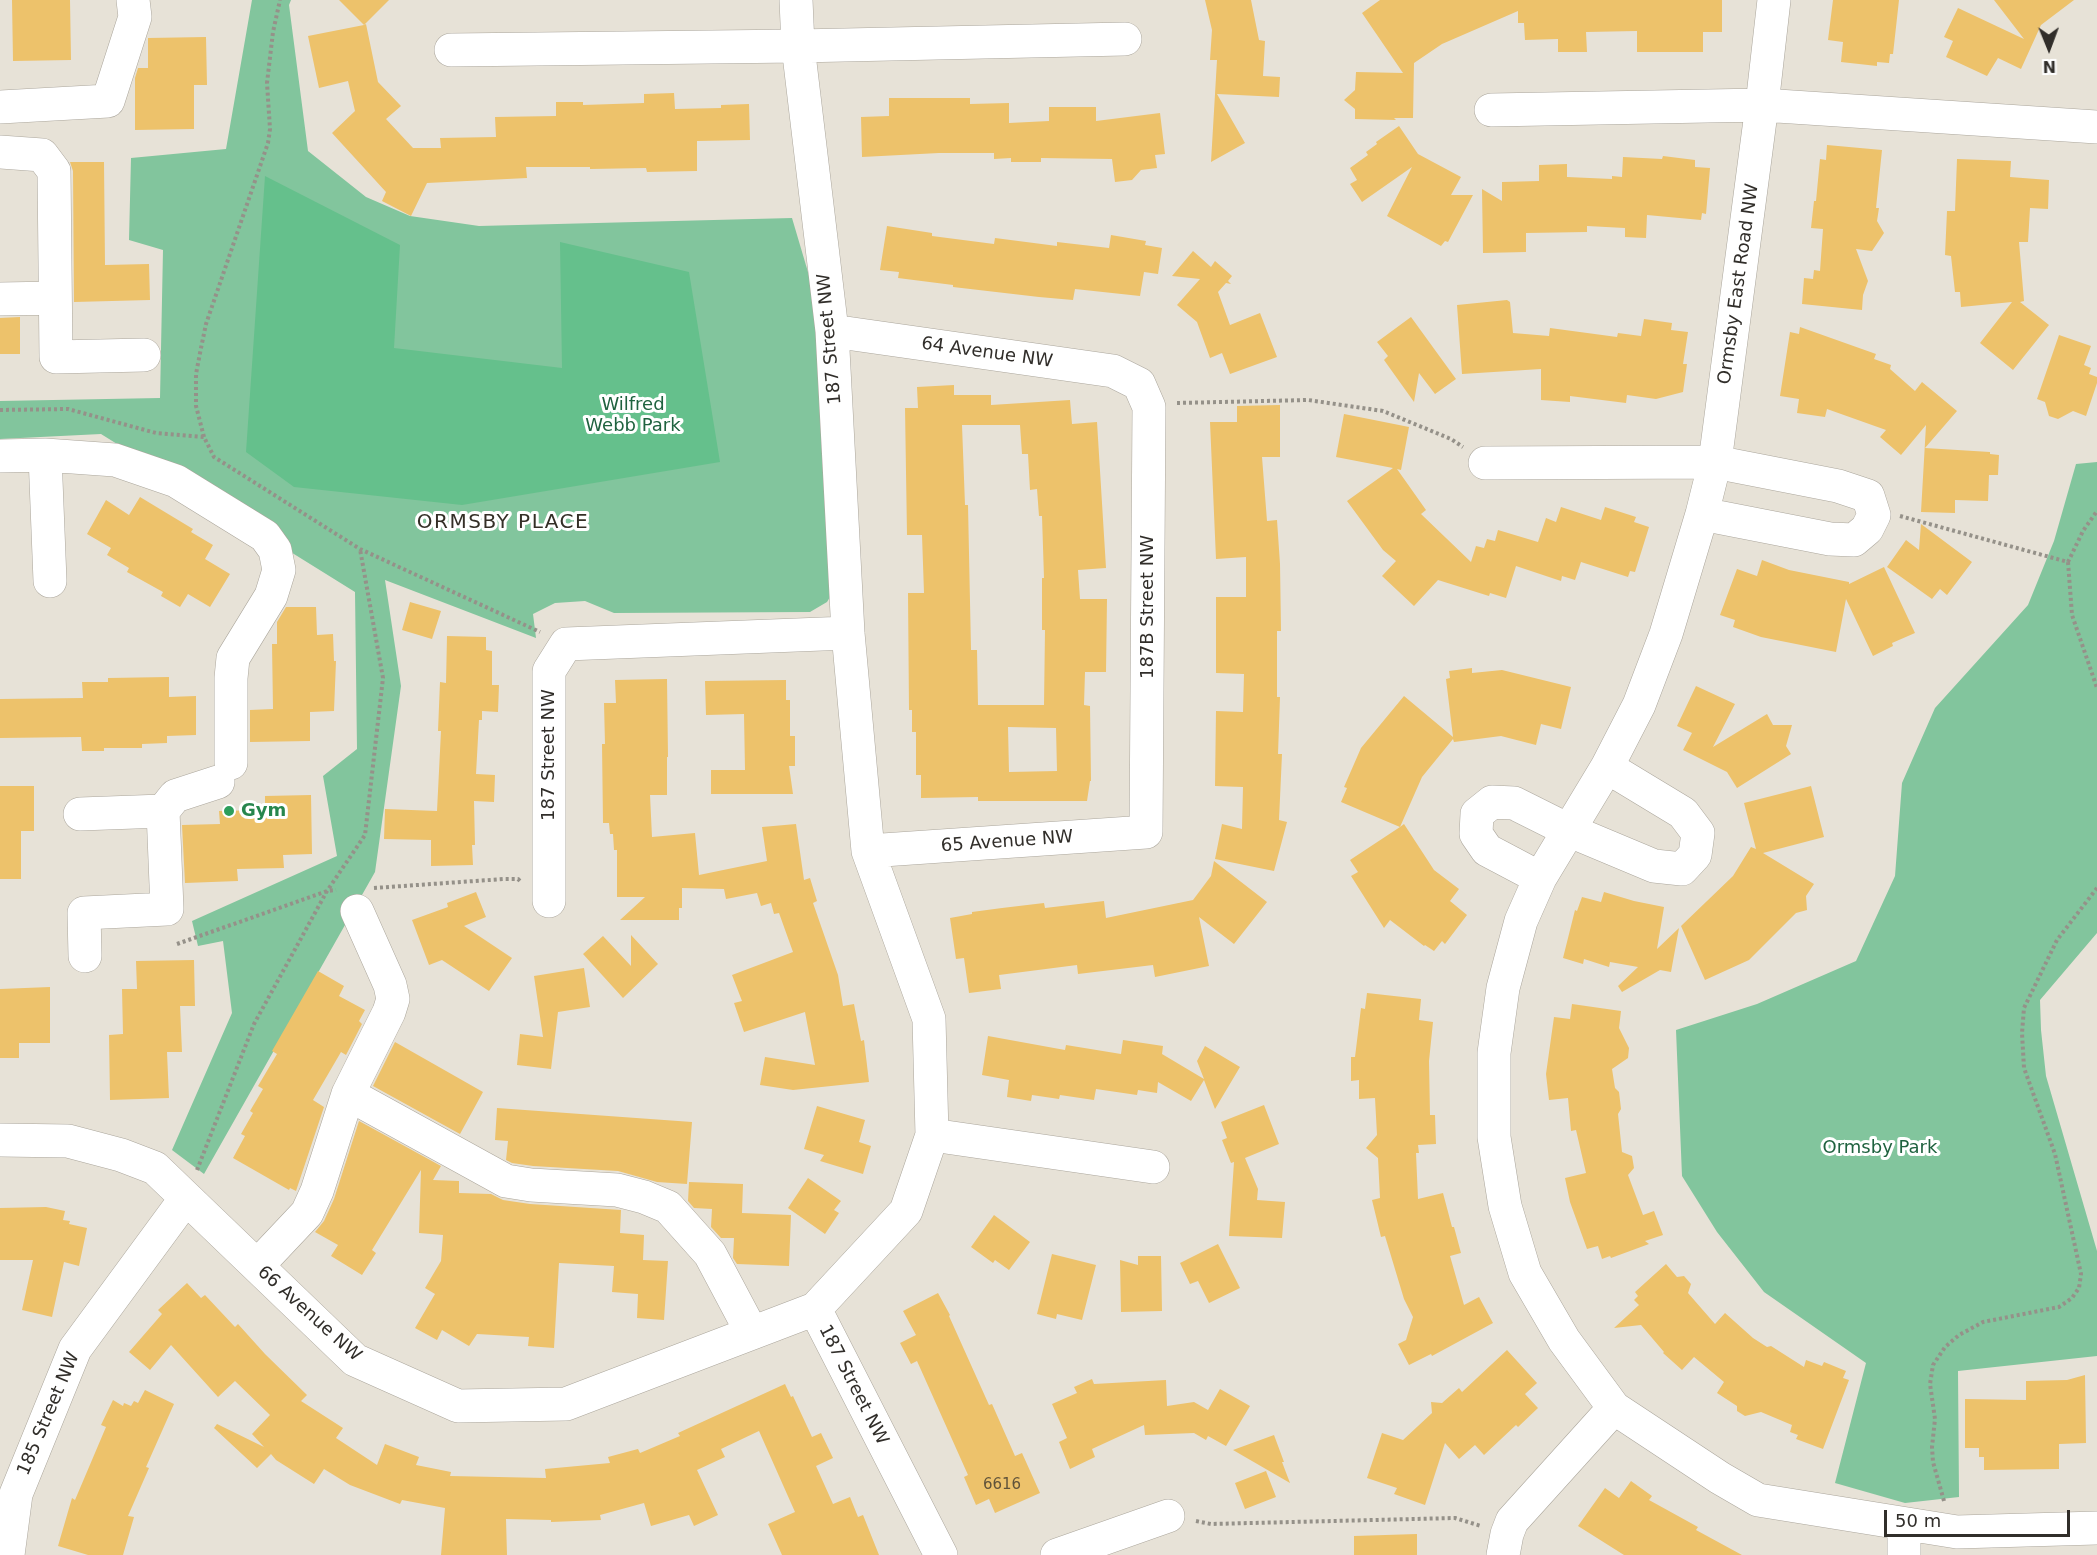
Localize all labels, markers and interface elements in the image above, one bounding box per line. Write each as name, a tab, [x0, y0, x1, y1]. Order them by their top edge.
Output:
north arrow	[2019, 18, 2079, 78]
text: N	[2042, 57, 2056, 76]
street label: Ormsby East Road NW	[1714, 182, 1764, 386]
street label: 187 Street NW	[813, 272, 847, 406]
street label: 64 Avenue NW	[920, 333, 1054, 373]
park label: Wilfred Webb Park	[585, 394, 681, 436]
district label: ORMSBY PLACE	[417, 511, 589, 535]
street label: 187B Street NW	[1137, 535, 1159, 679]
street label: 187 Street NW	[538, 689, 560, 821]
place label: Gym	[241, 800, 286, 822]
marker: Gym	[222, 804, 236, 818]
street label: 65 Avenue NW	[940, 827, 1074, 857]
park label: Ormsby Park	[1823, 1137, 1937, 1159]
street label: 66 Avenue NW	[253, 1262, 365, 1366]
street label: 187 Street NW	[813, 1321, 893, 1449]
street label: 185 Street NW	[13, 1349, 85, 1479]
house number: 6616	[983, 1476, 1021, 1494]
scale bar	[1887, 1498, 2073, 1536]
text: 50 m	[1895, 1510, 1941, 1531]

